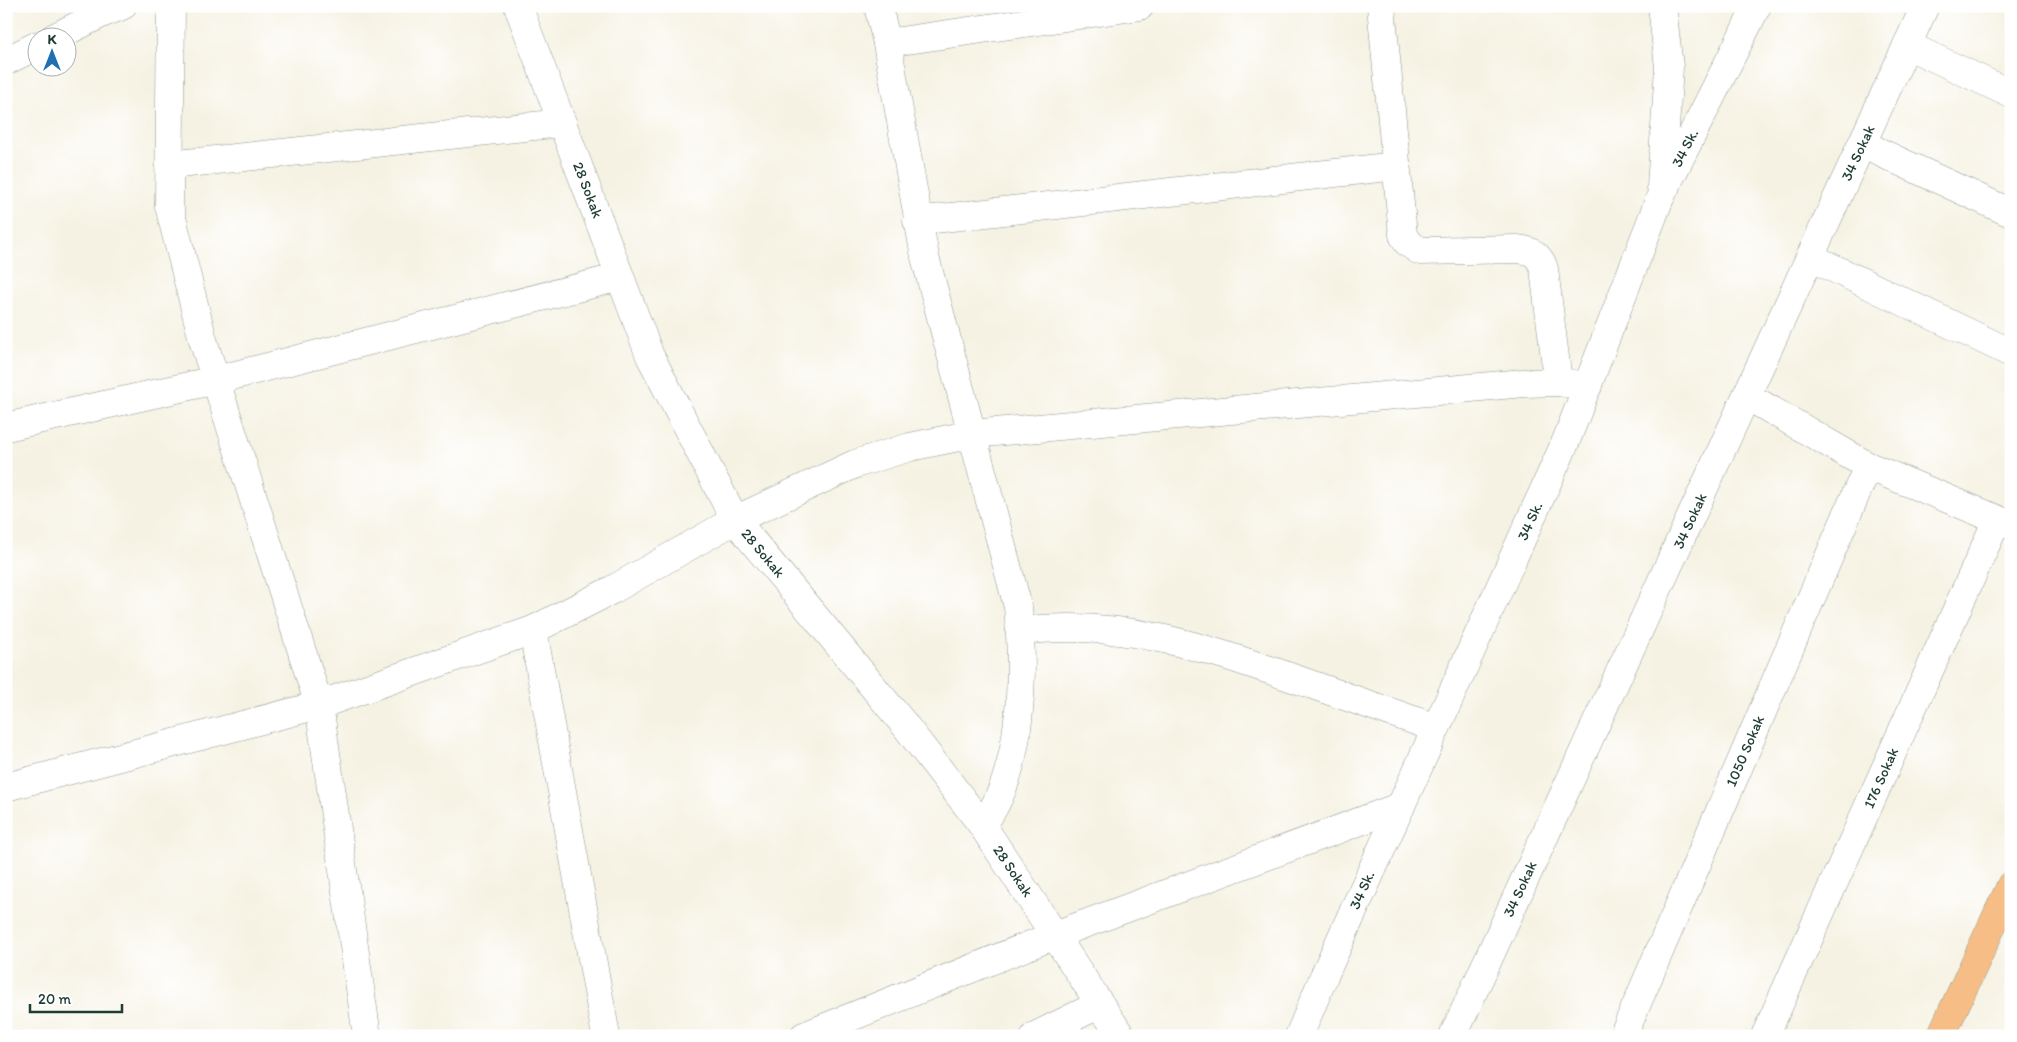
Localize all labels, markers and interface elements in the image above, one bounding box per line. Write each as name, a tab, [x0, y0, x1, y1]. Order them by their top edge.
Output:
north arrow	[28, 28, 78, 78]
text: K	[48, 31, 58, 48]
street label: 34 Sokak	[1837, 122, 1879, 184]
street label: 34 Sk.	[1668, 126, 1702, 170]
street label: 28 Sokak	[569, 160, 607, 221]
street label: 34 Sokak	[1669, 490, 1711, 552]
street label: 34 Sk.	[1514, 499, 1546, 543]
street label: 28 Sokak	[737, 525, 789, 581]
street label: 1050 Sokak	[1722, 712, 1768, 789]
street label: 176 Sokak	[1860, 745, 1903, 811]
street label: 28 Sokak	[989, 842, 1037, 901]
street label: 34 Sokak	[1499, 858, 1541, 920]
street label: 34 Sk.	[1346, 868, 1378, 912]
scale bar	[30, 982, 122, 1014]
text: 20 m	[38, 990, 72, 1008]

